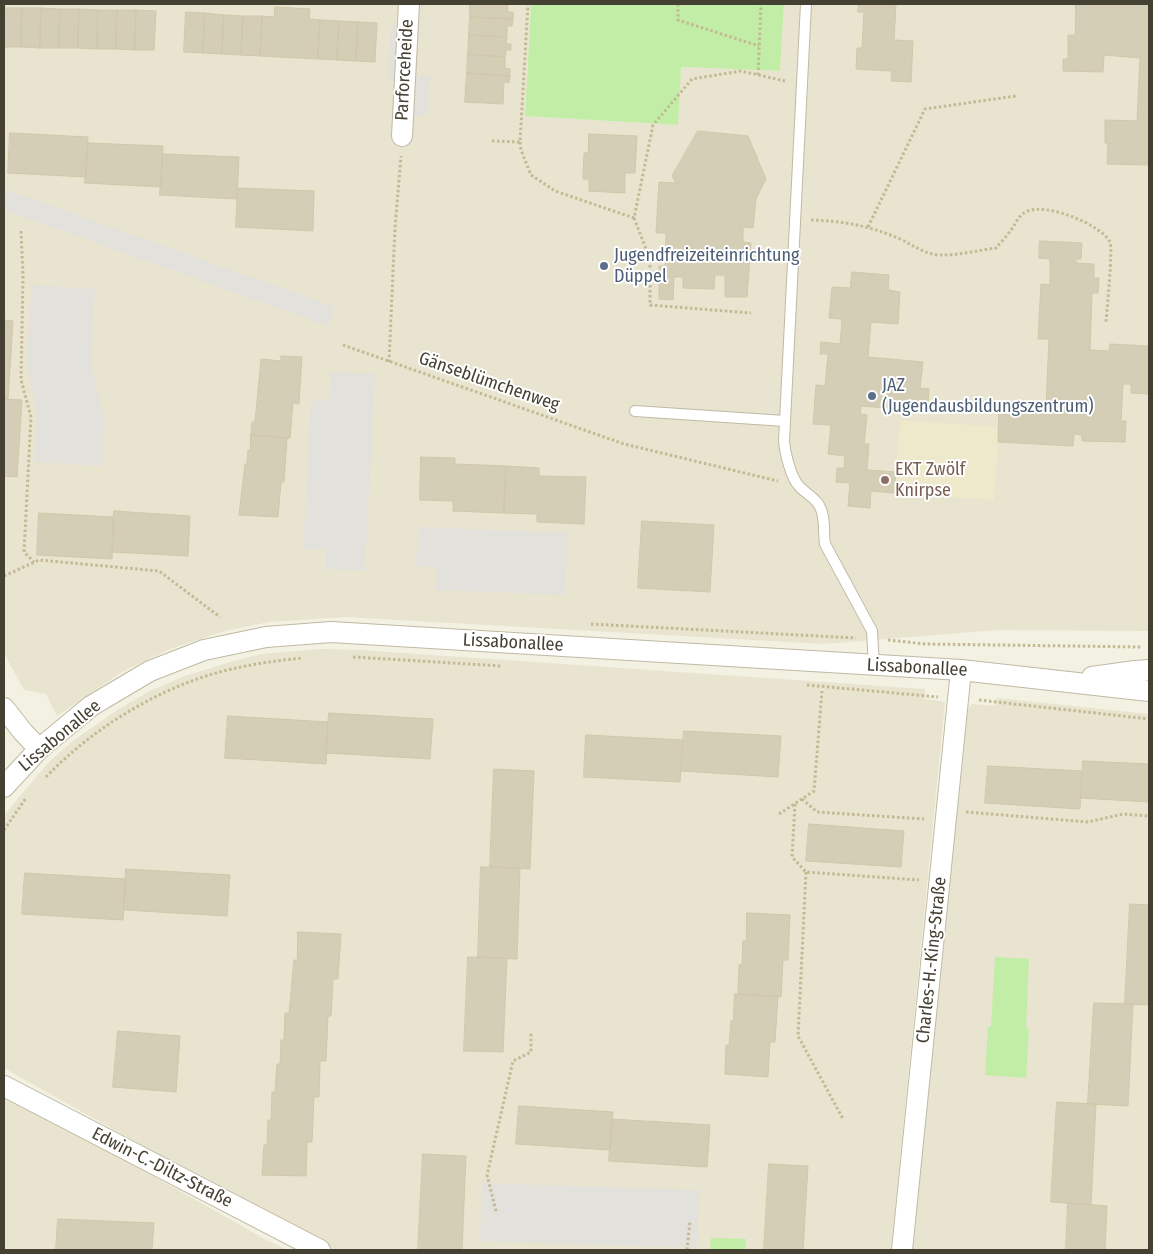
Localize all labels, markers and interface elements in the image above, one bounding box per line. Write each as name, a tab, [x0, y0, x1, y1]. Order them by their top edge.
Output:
street label: Parforceheide	[392, 19, 418, 121]
place label: Jugendfreizeiteinrichtung Düppel	[614, 245, 799, 288]
marker: Jugendfreizeiteinrichtung Düppel	[598, 260, 610, 272]
street label: Gänseblümchenweg	[416, 348, 562, 416]
place label: JAZ (Jugendausbildungszentrum)	[882, 375, 1094, 418]
marker: JAZ (Jugendausbildungszentrum)	[866, 390, 878, 402]
place label: EKT Zwölf Knirpse	[895, 459, 965, 502]
marker: EKT Zwölf Knirpse	[879, 474, 891, 486]
street label: Lissabonallee	[462, 630, 564, 656]
street label: Lissabonallee	[866, 655, 968, 681]
street label: Lissabonallee	[14, 695, 106, 777]
street label: Charles-H.-King-Straße	[913, 876, 951, 1044]
street label: Edwin-C.-Diltz-Straße	[88, 1123, 236, 1213]

